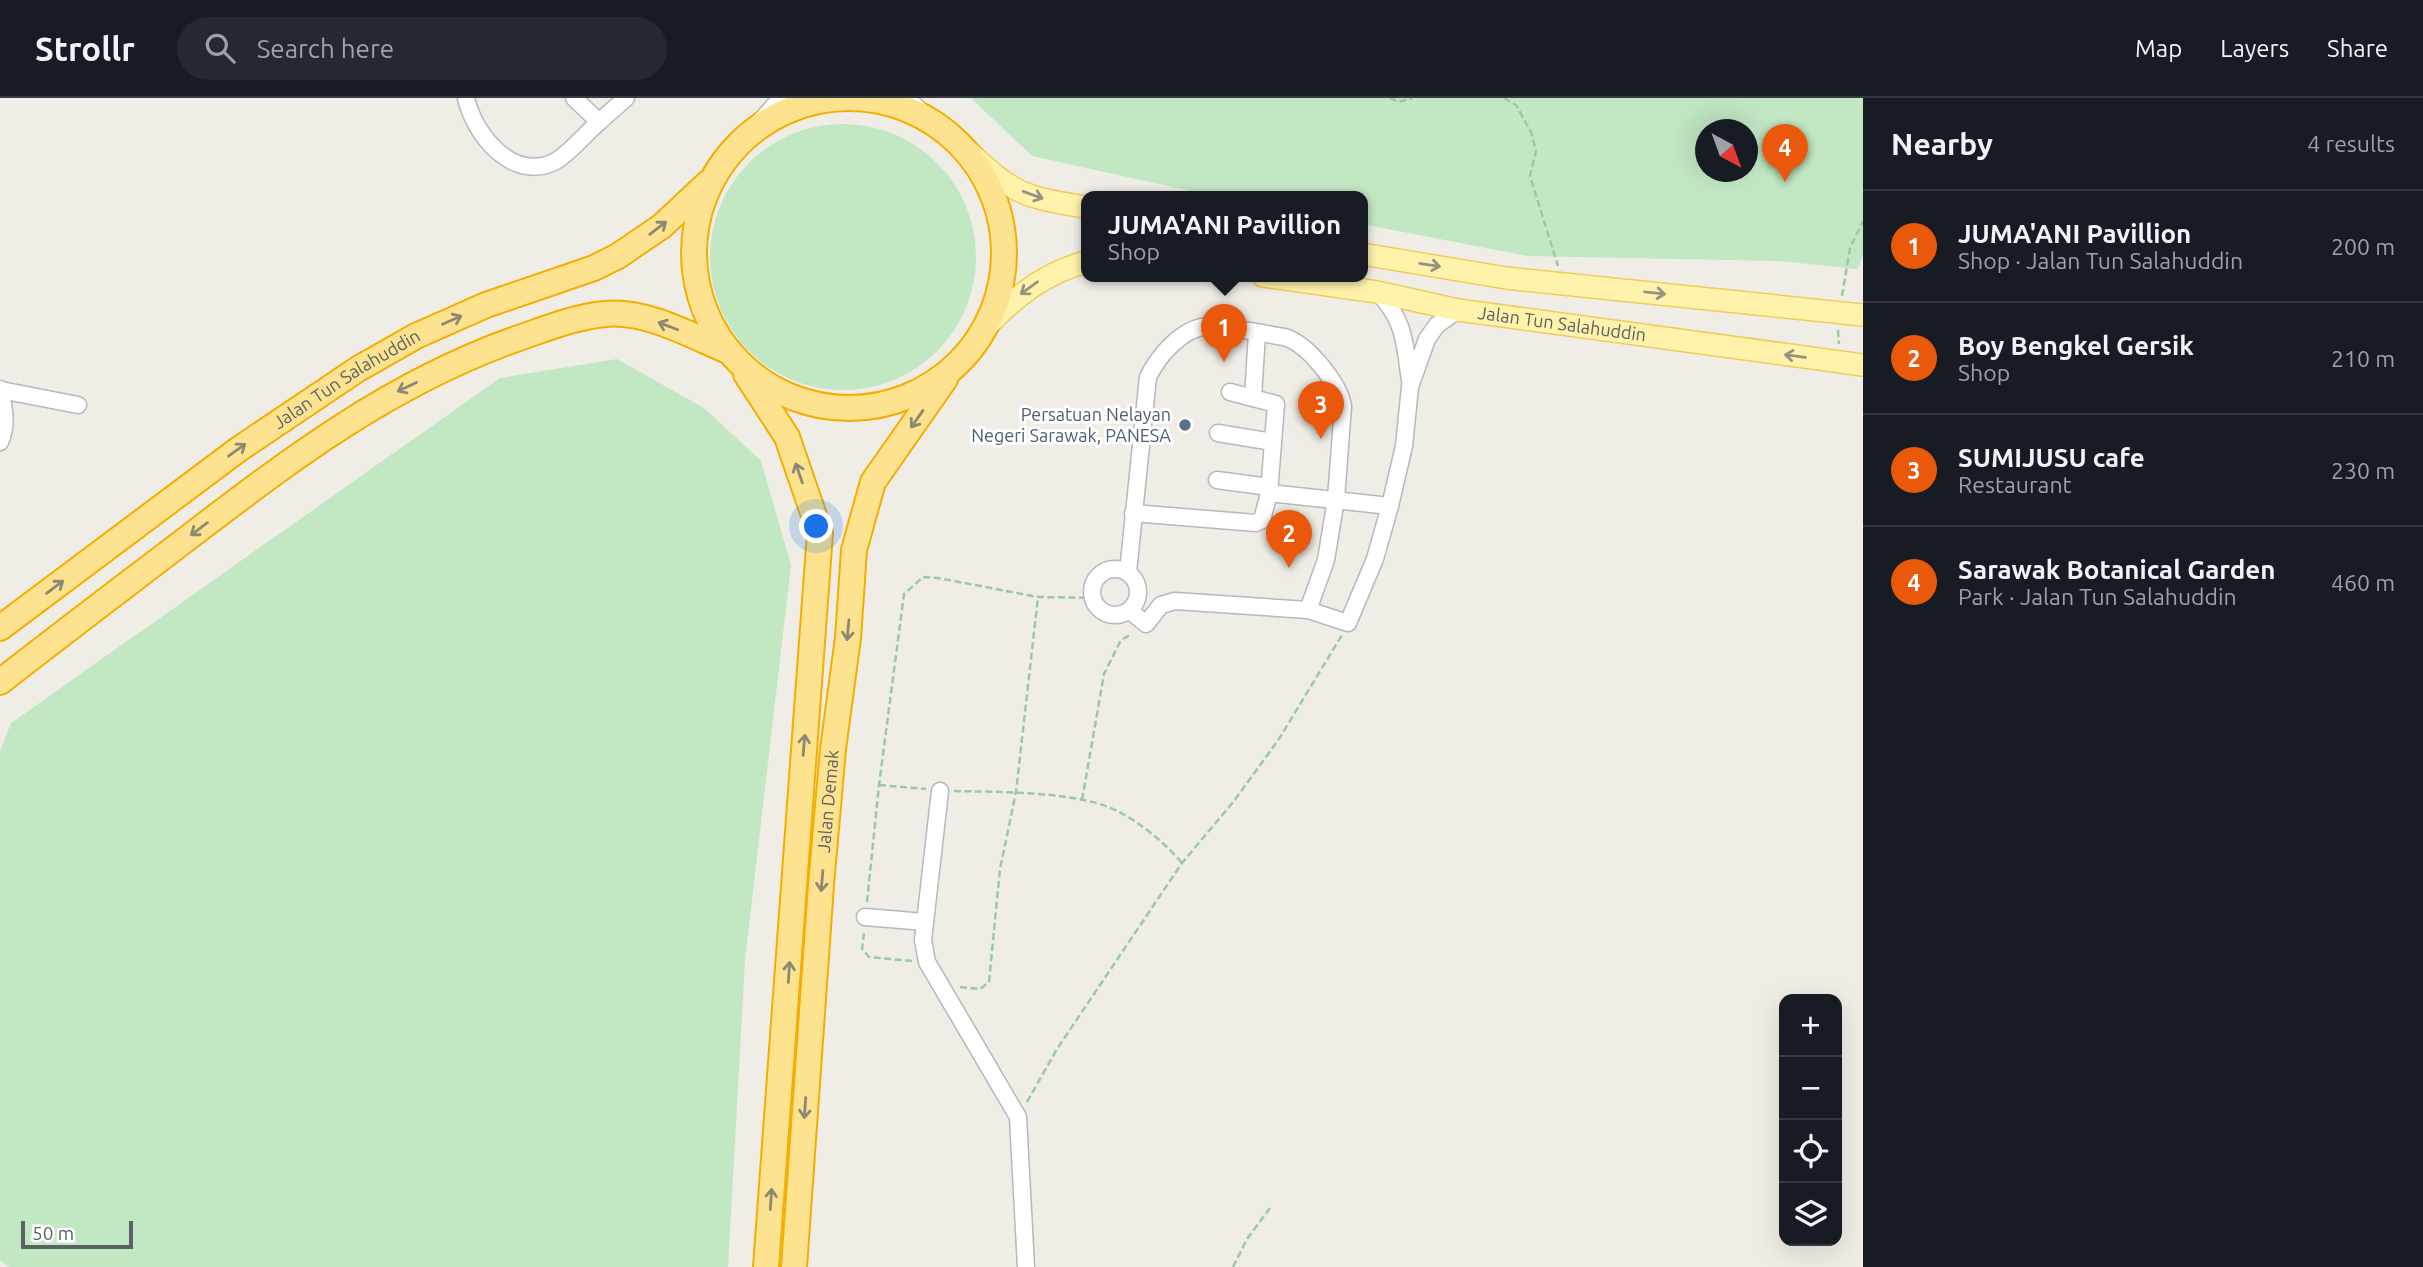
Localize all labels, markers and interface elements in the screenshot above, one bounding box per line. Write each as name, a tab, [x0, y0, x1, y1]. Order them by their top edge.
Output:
search box	[177, 17, 667, 80]
icon: search	[201, 29, 239, 67]
text: Strollr	[35, 30, 135, 67]
text: Search here	[257, 34, 394, 63]
text: Map	[2135, 35, 2182, 62]
text: Layers	[2220, 35, 2289, 62]
text: Share	[2327, 35, 2388, 62]
north arrow	[1695, 119, 1758, 182]
pin: 4	[1762, 124, 1808, 182]
text: Nearby	[1891, 127, 1993, 161]
text: 4 results	[2307, 131, 2395, 156]
one-way arrow	[1021, 190, 1043, 202]
popup	[1081, 191, 1368, 282]
text: JUMA'ANI Pavillion	[1108, 210, 1341, 239]
text: JUMA'ANI Pavillion	[1958, 219, 2191, 248]
one-way arrow	[649, 220, 667, 236]
text: 1	[1908, 234, 1920, 259]
text: 200 m	[2331, 234, 2395, 259]
text: Shop	[1108, 239, 1160, 264]
text: Shop · Jalan Tun Salahuddin	[1958, 248, 2243, 273]
one-way arrow	[1418, 259, 1441, 272]
one-way arrow	[1020, 281, 1039, 295]
one-way arrow	[1644, 286, 1666, 299]
street label: Jalan Tun Salahuddin	[1477, 302, 1648, 344]
pin: 1	[1201, 304, 1247, 362]
one-way arrow	[441, 313, 462, 326]
one-way arrow	[657, 319, 679, 332]
street label: Jalan Tun Salahuddin	[269, 325, 423, 432]
text: Boy Bengkel Gersik	[1958, 331, 2194, 360]
text: 2	[1908, 346, 1920, 371]
text: 210 m	[2331, 346, 2395, 371]
one-way arrow	[1784, 349, 1807, 362]
text: Shop	[1958, 360, 2010, 385]
one-way arrow	[397, 381, 418, 395]
pin: 3	[1298, 381, 1344, 439]
place label: Persatuan Nelayan Negeri Sarawak, PANESA	[971, 404, 1171, 445]
one-way arrow	[910, 409, 924, 428]
marker: Persatuan Nelayan Negeri Sarawak, PANESA	[1177, 417, 1193, 433]
one-way arrow	[227, 443, 246, 458]
text: SUMIJUSU cafe	[1958, 443, 2145, 472]
text: 3	[1908, 458, 1920, 483]
text: 230 m	[2331, 458, 2395, 483]
one-way arrow	[792, 462, 804, 484]
text: Restaurant	[1958, 472, 2072, 497]
your location	[799, 509, 833, 543]
pin: 2	[1266, 510, 1312, 568]
one-way arrow	[190, 522, 209, 537]
text: Sarawak Botanical Garden	[1958, 555, 2276, 584]
text: 4	[1908, 570, 1920, 595]
text: 460 m	[2331, 570, 2395, 595]
one-way arrow	[45, 579, 63, 594]
text: Park · Jalan Tun Salahuddin	[1958, 584, 2237, 609]
one-way arrow	[841, 619, 854, 641]
one-way arrow	[798, 734, 811, 757]
street label: Jalan Demak	[813, 749, 842, 853]
one-way arrow	[815, 869, 828, 892]
one-way arrow	[783, 961, 796, 984]
map controls	[1779, 994, 1842, 1246]
button: +	[1779, 994, 1842, 1057]
button: −	[1779, 1057, 1842, 1120]
one-way arrow	[798, 1096, 811, 1119]
button: locate	[1779, 1120, 1842, 1183]
button: layers	[1779, 1183, 1842, 1246]
one-way arrow	[765, 1188, 778, 1211]
scale bar	[21, 1218, 133, 1250]
text: 50 m	[32, 1222, 74, 1244]

